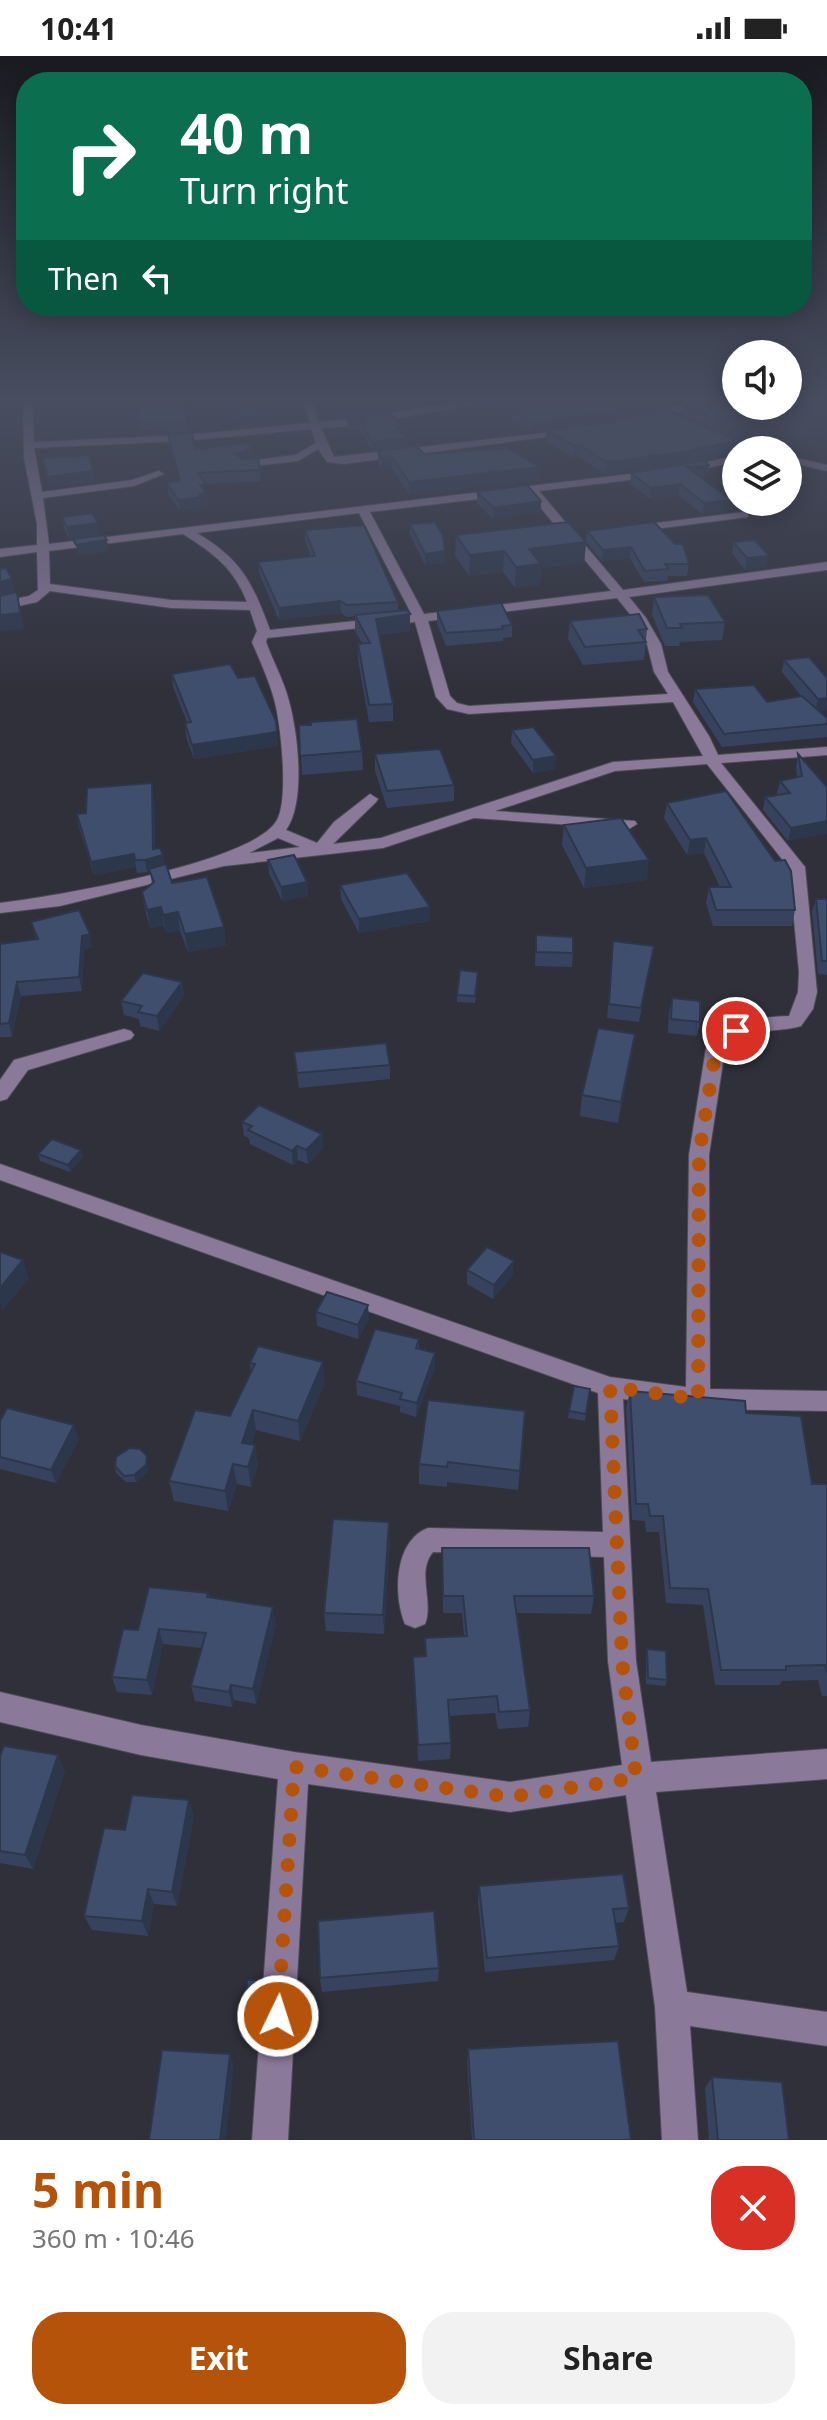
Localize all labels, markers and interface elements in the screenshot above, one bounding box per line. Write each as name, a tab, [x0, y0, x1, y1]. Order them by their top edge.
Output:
text: 10:41	[40, 8, 117, 49]
text: 40 m	[180, 94, 313, 170]
icon: right	[48, 104, 152, 208]
text: Turn right	[180, 166, 348, 215]
icon: left	[135, 256, 179, 300]
text: Then	[48, 258, 119, 299]
map controls	[722, 340, 802, 516]
button: sound	[722, 340, 802, 420]
button: layers	[722, 436, 802, 516]
pin	[702, 997, 770, 1065]
icon: arrive	[714, 1009, 758, 1053]
position arrow	[236, 1974, 320, 2058]
text: 5 min	[32, 2157, 164, 2222]
button: close	[711, 2166, 795, 2250]
text: 360 m · 10:46	[32, 2220, 195, 2256]
button: Exit	[32, 2312, 406, 2404]
button: Share	[422, 2312, 795, 2404]

